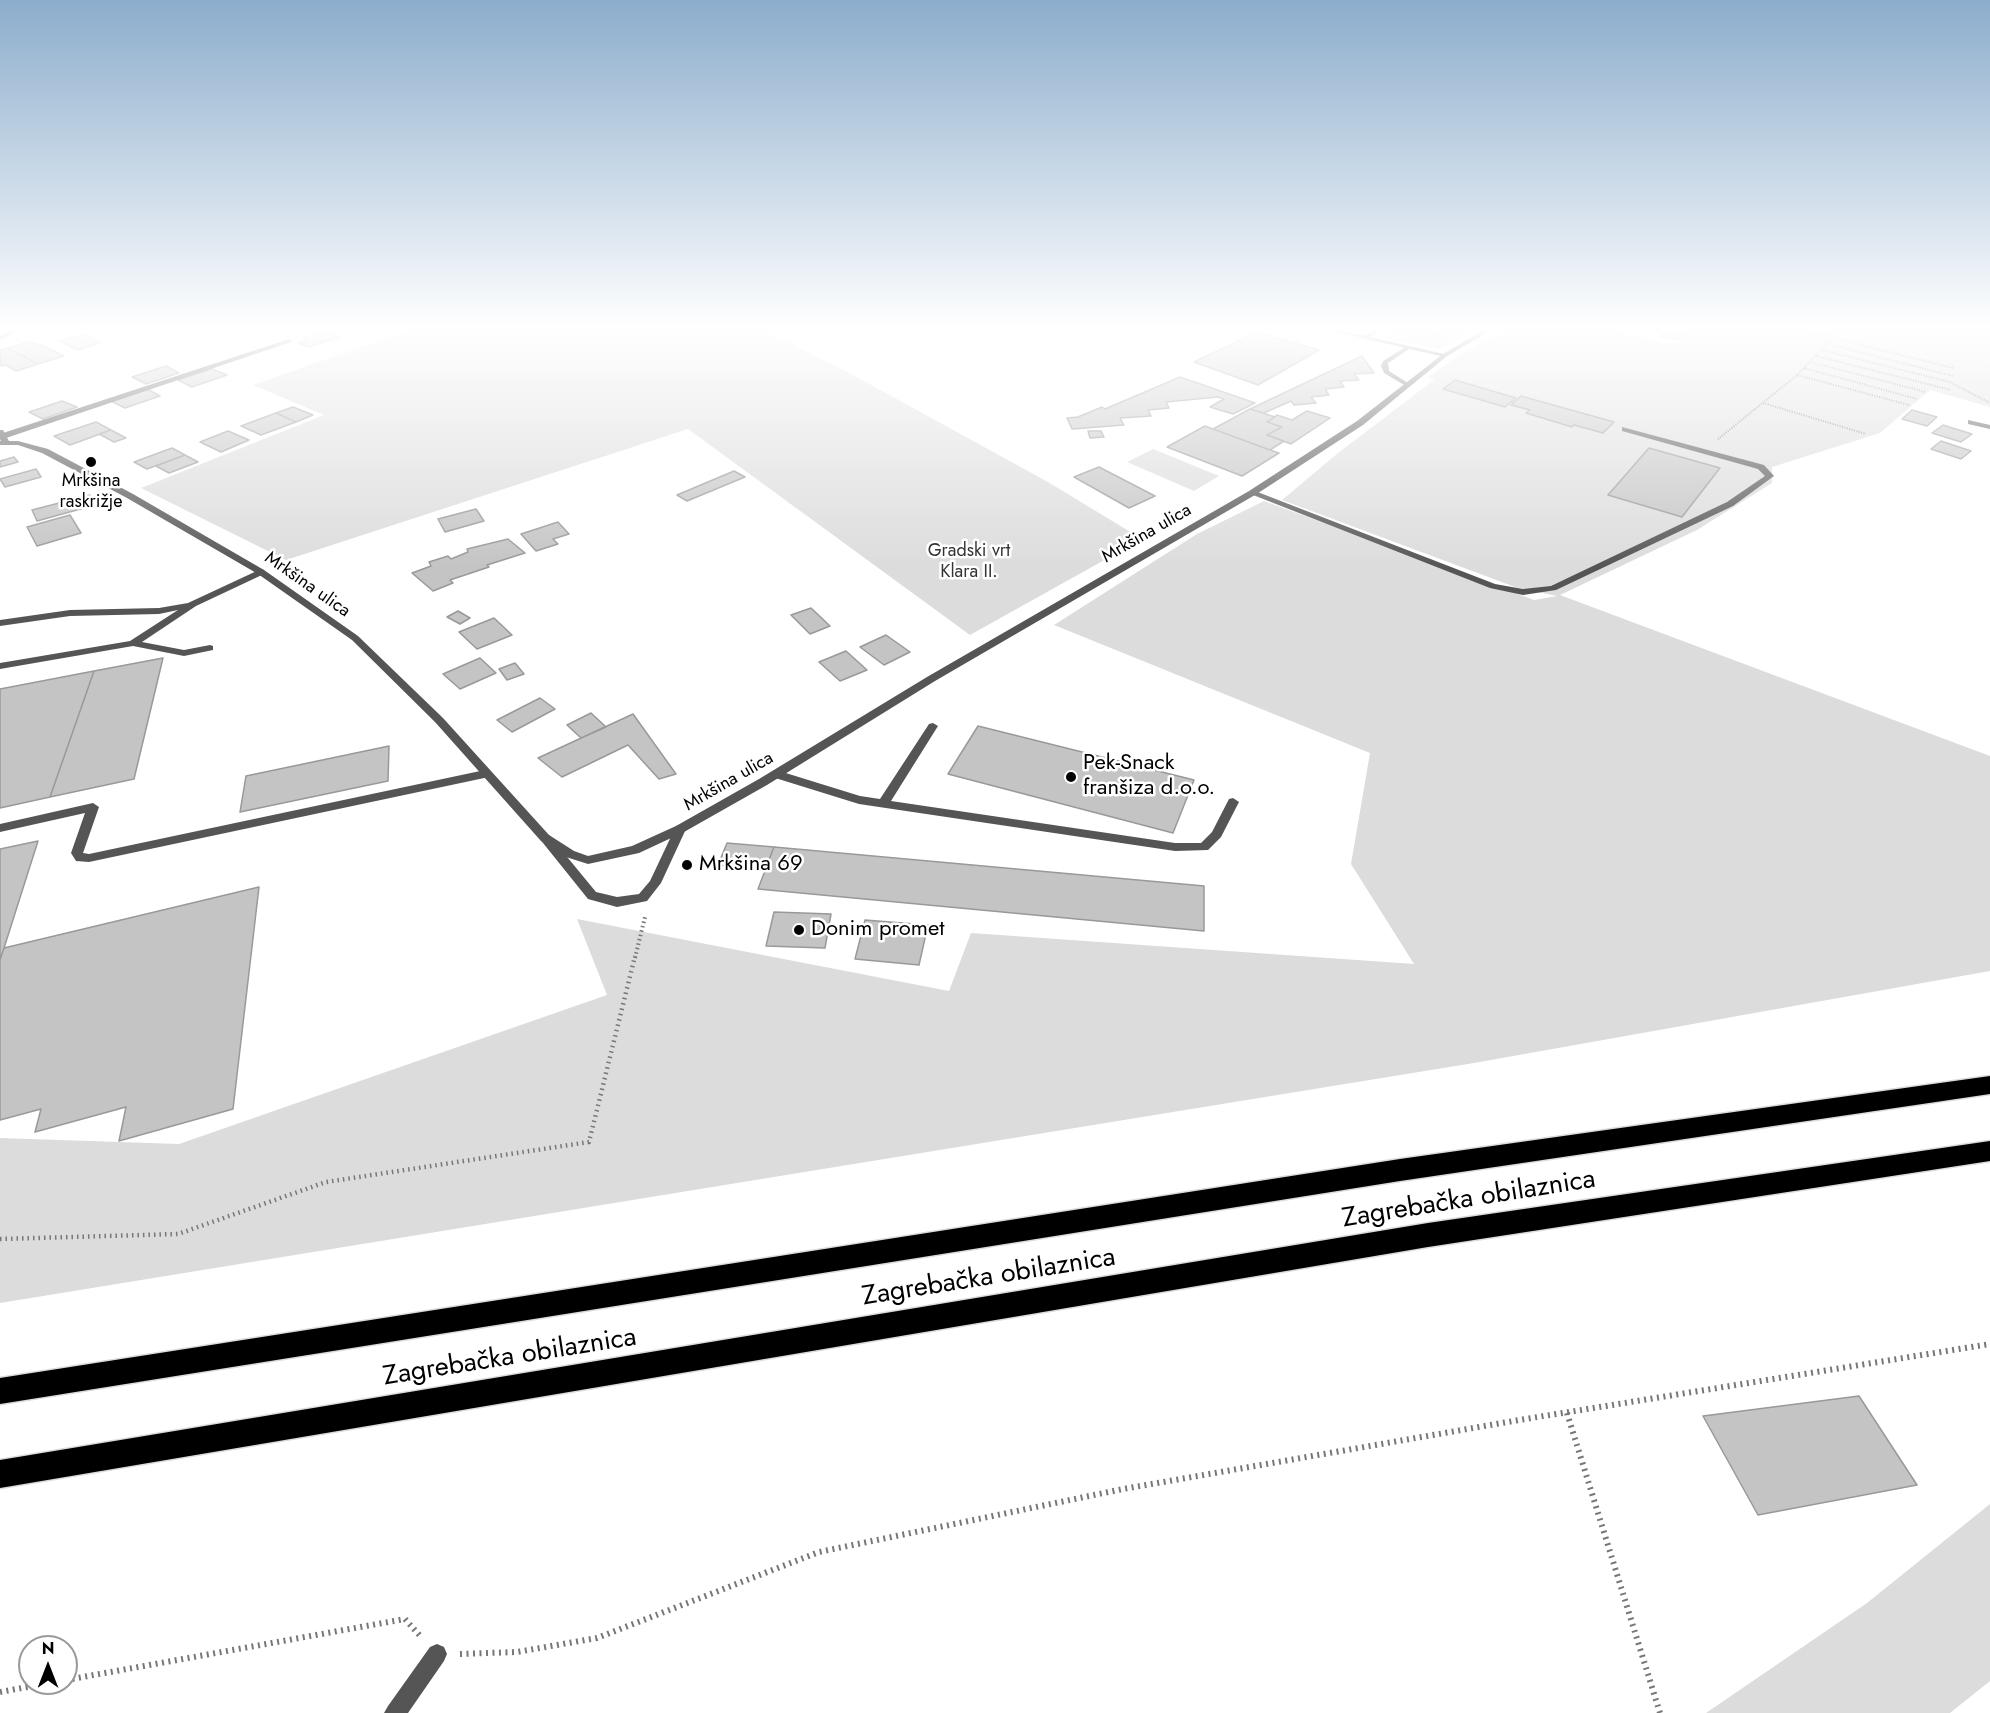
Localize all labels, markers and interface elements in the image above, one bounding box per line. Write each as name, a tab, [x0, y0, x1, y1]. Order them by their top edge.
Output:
marker: Mrkšina raskrižje	[84, 455, 98, 469]
place label: Mrkšina raskrižje	[60, 471, 122, 514]
street label: Mrkšina ulica	[1098, 500, 1196, 568]
park label: Gradski vrt Klara II.	[928, 541, 1010, 584]
street label: Mrkšina ulica	[260, 548, 354, 622]
street label: Mrkšina ulica	[680, 748, 778, 816]
place label: Pek-Snack franšiza d.o.o.	[1083, 751, 1215, 802]
marker: Pek-Snack franšiza d.o.o.	[1064, 770, 1078, 784]
place label: Mrkšina 69	[699, 852, 803, 878]
marker: Mrkšina 69	[680, 858, 694, 872]
place label: Donim promet	[811, 917, 945, 943]
marker: Donim promet	[792, 923, 806, 937]
street label: Zagrebačka obilaznica	[1340, 1164, 1598, 1236]
street label: Zagrebačka obilaznica	[860, 1242, 1118, 1314]
street label: Zagrebačka obilaznica	[381, 1322, 639, 1394]
north arrow	[18, 1635, 78, 1695]
text: N	[42, 1637, 54, 1660]

